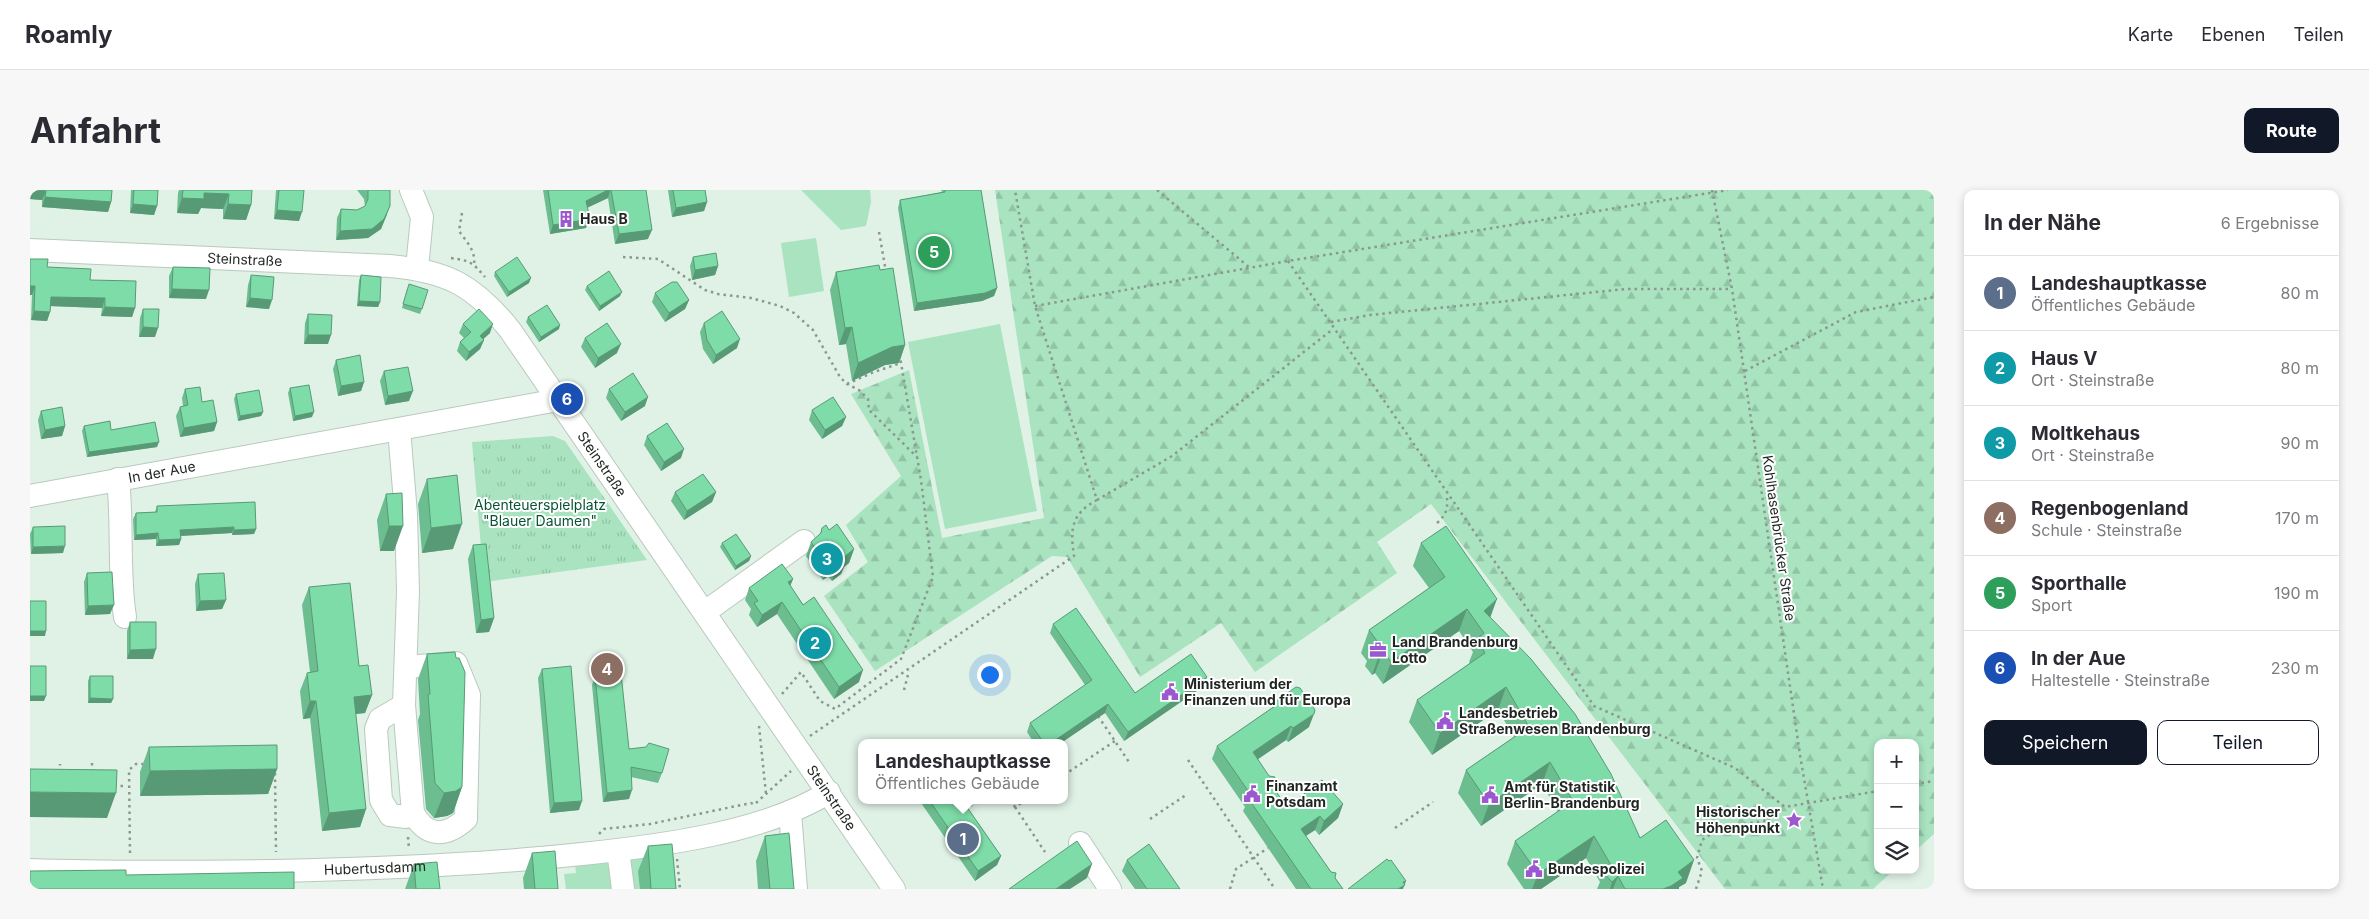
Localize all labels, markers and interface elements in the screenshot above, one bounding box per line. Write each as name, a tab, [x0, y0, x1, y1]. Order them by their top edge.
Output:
text: Roamly	[25, 20, 112, 49]
text: Karte	[2128, 24, 2173, 45]
text: Ebenen	[2201, 24, 2265, 45]
text: Teilen	[2293, 24, 2344, 45]
button: Route	[2244, 108, 2339, 153]
text: Anfahrt	[30, 109, 161, 151]
building icon: Haus B	[556, 209, 576, 229]
place label: Haus B	[580, 210, 628, 227]
text: In der Nähe	[1984, 210, 2101, 235]
text: 6 Ergebnisse	[2221, 213, 2319, 233]
pin: 5	[918, 233, 950, 271]
street label: Steinstraße	[207, 249, 283, 269]
text: Landeshauptkasse	[2031, 272, 2207, 295]
text: 1	[1997, 283, 2003, 303]
text: 80 m	[2280, 283, 2319, 303]
text: Öffentliches Gebäude	[2031, 295, 2195, 315]
text: Haus V	[2031, 347, 2097, 370]
text: 2	[1995, 358, 2005, 378]
text: 80 m	[2280, 358, 2319, 378]
text: Ort · Steinstraße	[2031, 370, 2154, 390]
pin: 6	[551, 380, 583, 418]
text: Moltkehaus	[2031, 422, 2140, 445]
street label: Steinstraße	[574, 428, 631, 500]
text: 3	[1995, 433, 2005, 453]
text: 90 m	[2280, 433, 2319, 453]
text: Ort · Steinstraße	[2031, 445, 2154, 465]
street label: Kohlhasenbrücker Straße	[1759, 454, 1800, 622]
street label: In der Aue	[127, 457, 197, 486]
park label: Abenteuerspielplatz "Blauer Daumen"	[474, 496, 606, 529]
text: Regenbogenland	[2031, 497, 2188, 520]
text: 4	[1995, 508, 2005, 528]
text: 170 m	[2275, 508, 2319, 528]
text: Schule · Steinstraße	[2031, 520, 2182, 540]
pin: 3	[811, 540, 843, 578]
text: Sporthalle	[2031, 572, 2127, 595]
text: 5	[1995, 583, 2005, 603]
text: 190 m	[2274, 583, 2319, 603]
text: Sport	[2031, 595, 2072, 615]
pin: 2	[799, 624, 831, 662]
place label: Land Brandenburg Lotto	[1392, 633, 1518, 666]
office icon: Land Brandenburg Lotto	[1368, 640, 1388, 660]
text: In der Aue	[2031, 647, 2126, 670]
pin: 4	[591, 650, 623, 688]
text: 6	[1995, 658, 2005, 678]
text: 230 m	[2271, 658, 2319, 678]
your location	[977, 662, 1003, 688]
text: Haltestelle · Steinstraße	[2031, 670, 2210, 690]
place label: Ministerium der Finanzen und für Europa	[1184, 675, 1351, 708]
public building icon: Ministerium der Finanzen und für Europa	[1160, 682, 1180, 702]
place label: Landesbetrieb Straßenwesen Brandenburg	[1459, 704, 1651, 737]
public building icon: Landesbetrieb Straßenwesen Brandenburg	[1435, 711, 1455, 731]
button: Speichern	[1984, 720, 2147, 765]
button: Teilen	[2157, 720, 2319, 765]
popup	[858, 739, 1068, 804]
map controls	[1874, 739, 1919, 874]
button: +	[1874, 739, 1919, 784]
text: Landeshauptkasse	[875, 750, 1051, 773]
street label: Steinstraße	[803, 762, 860, 833]
text: Öffentliches Gebäude	[875, 773, 1039, 793]
place label: Finanzamt Potsdam	[1266, 777, 1338, 810]
place label: Amt für Statistik Berlin-Brandenburg	[1504, 778, 1640, 811]
public building icon: Finanzamt Potsdam	[1242, 784, 1262, 804]
button: −	[1874, 784, 1919, 829]
public building icon: Amt für Statistik Berlin-Brandenburg	[1480, 785, 1500, 805]
place label: Historischer Höhenpunkt	[1696, 803, 1780, 836]
place icon: Historischer Höhenpunkt	[1784, 810, 1804, 830]
pin: 1	[947, 820, 979, 858]
button: layers	[1874, 829, 1919, 874]
street label: Hubertusdamm	[324, 857, 426, 878]
public building icon: Bundespolizei	[1524, 859, 1544, 879]
place label: Bundespolizei	[1548, 860, 1645, 877]

